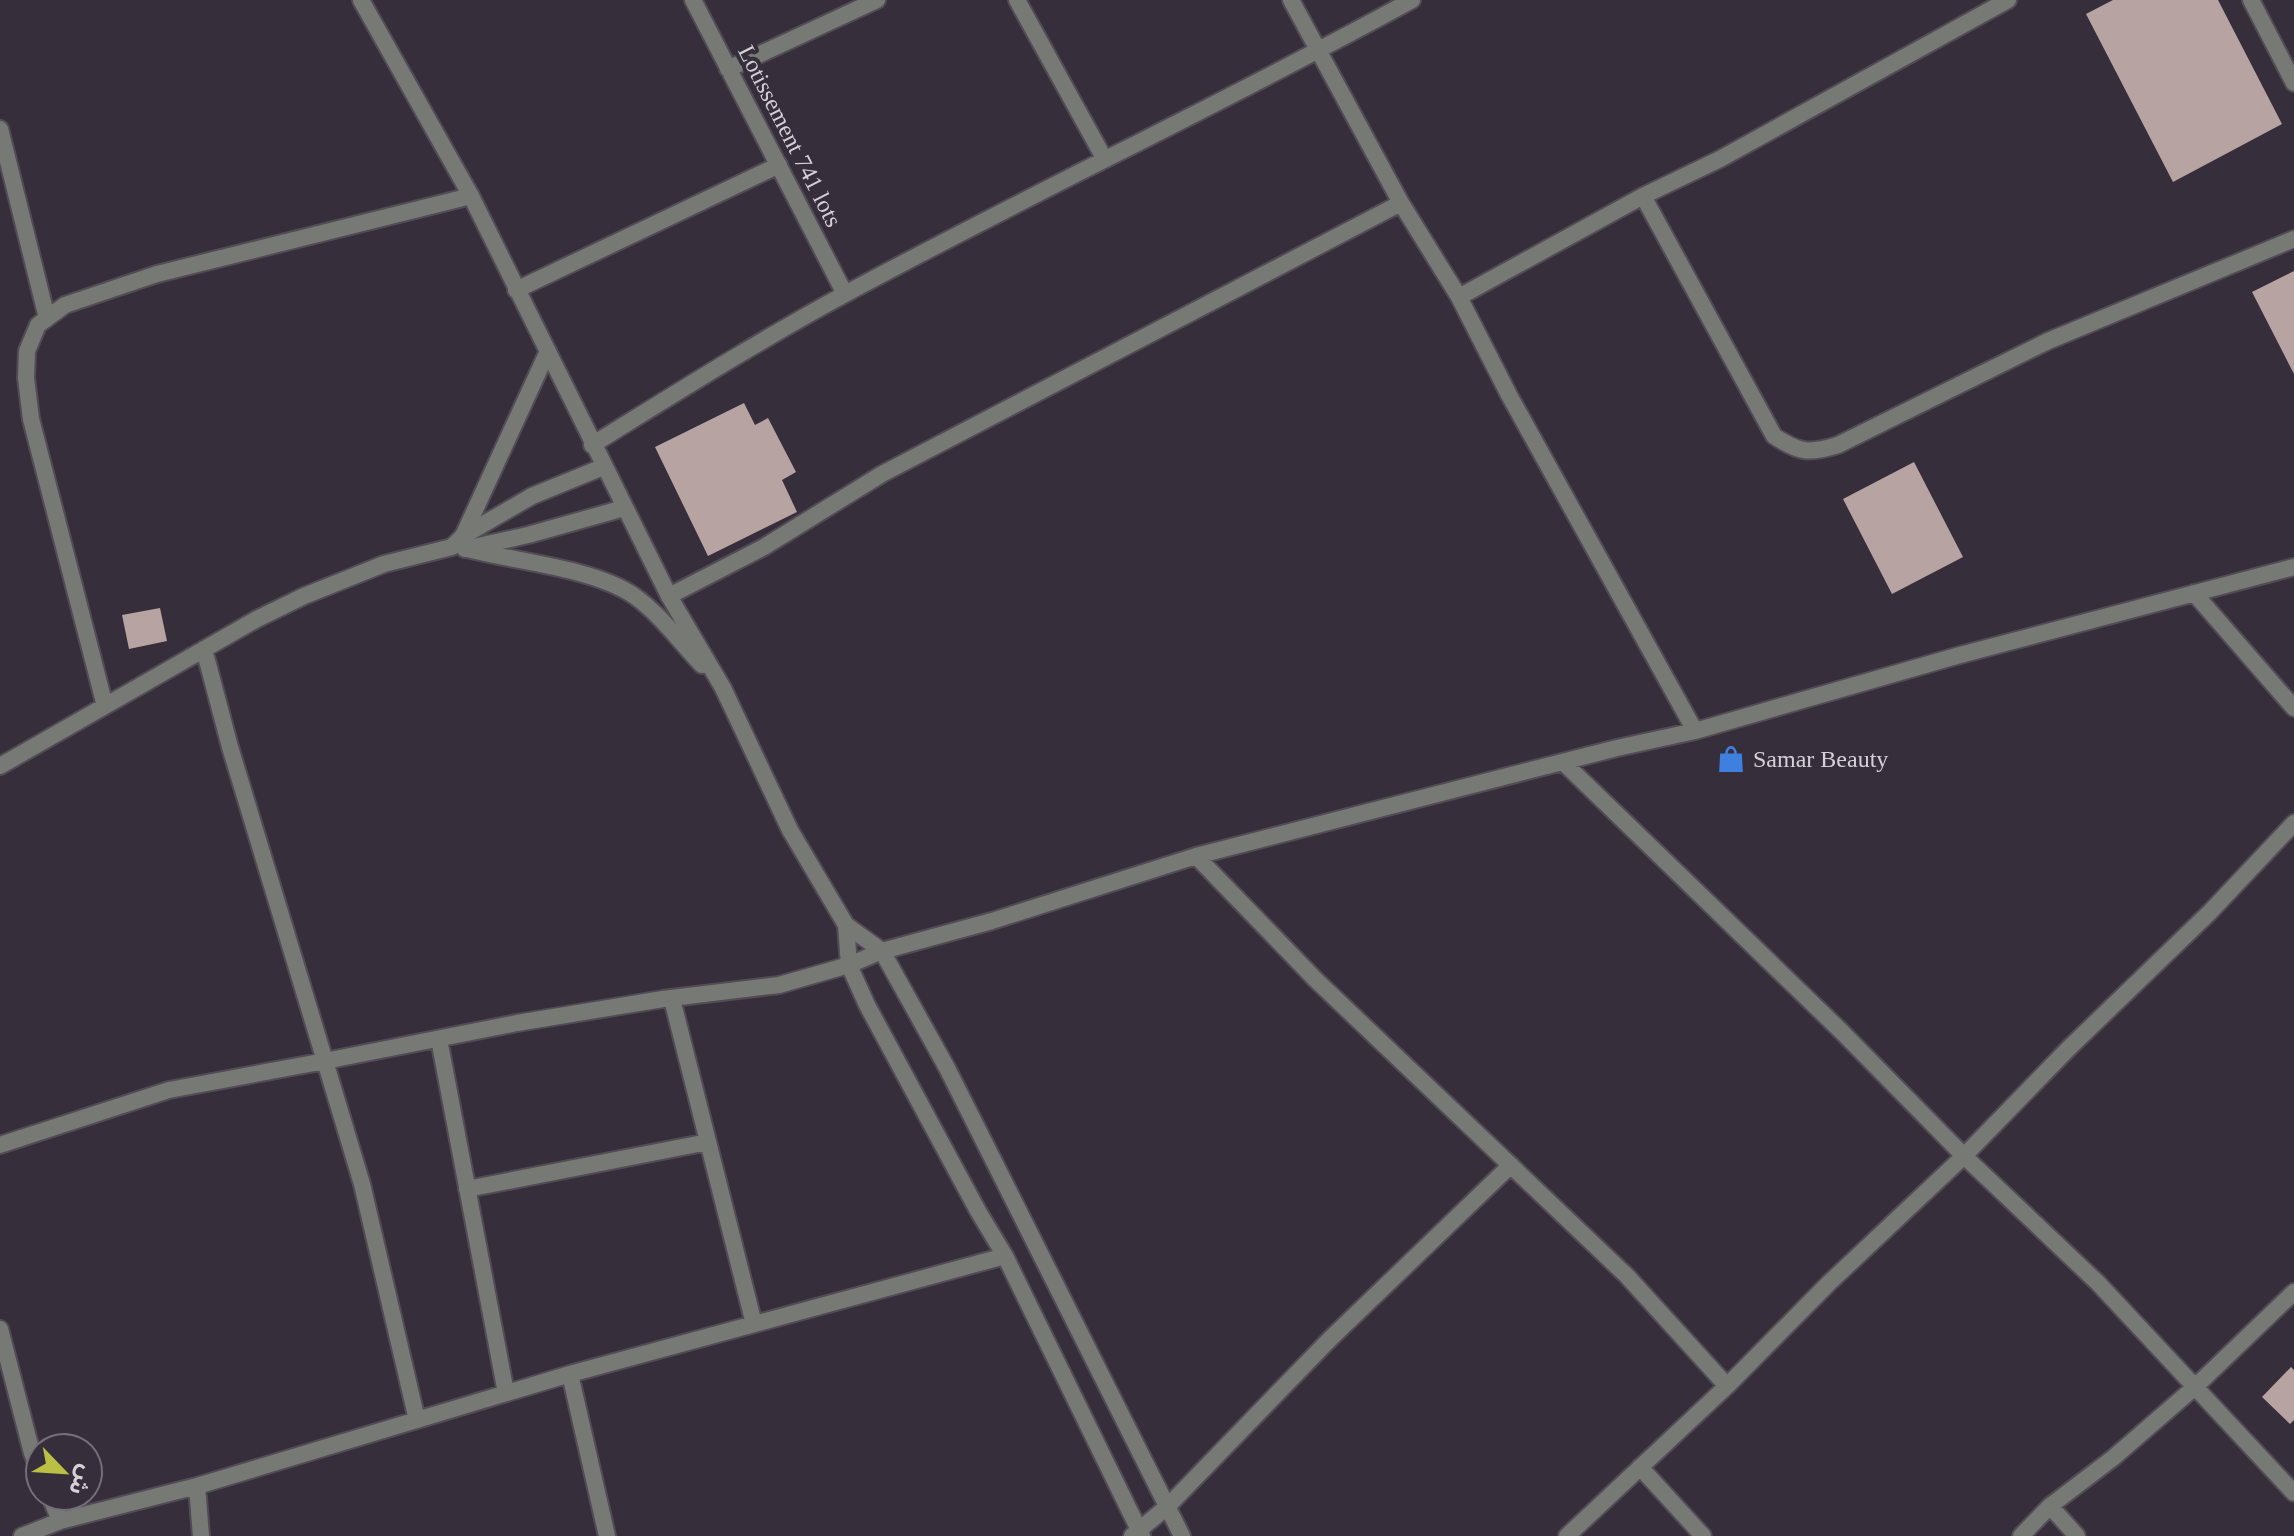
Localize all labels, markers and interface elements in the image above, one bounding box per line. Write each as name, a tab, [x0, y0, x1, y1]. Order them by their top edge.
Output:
street label: Lotissement 741 lots	[733, 41, 847, 231]
shop icon: Samar Beauty	[1716, 744, 1746, 774]
place label: Samar Beauty	[1753, 746, 1888, 772]
north arrow	[24, 1432, 104, 1512]
text: ش	[64, 1461, 99, 1499]

